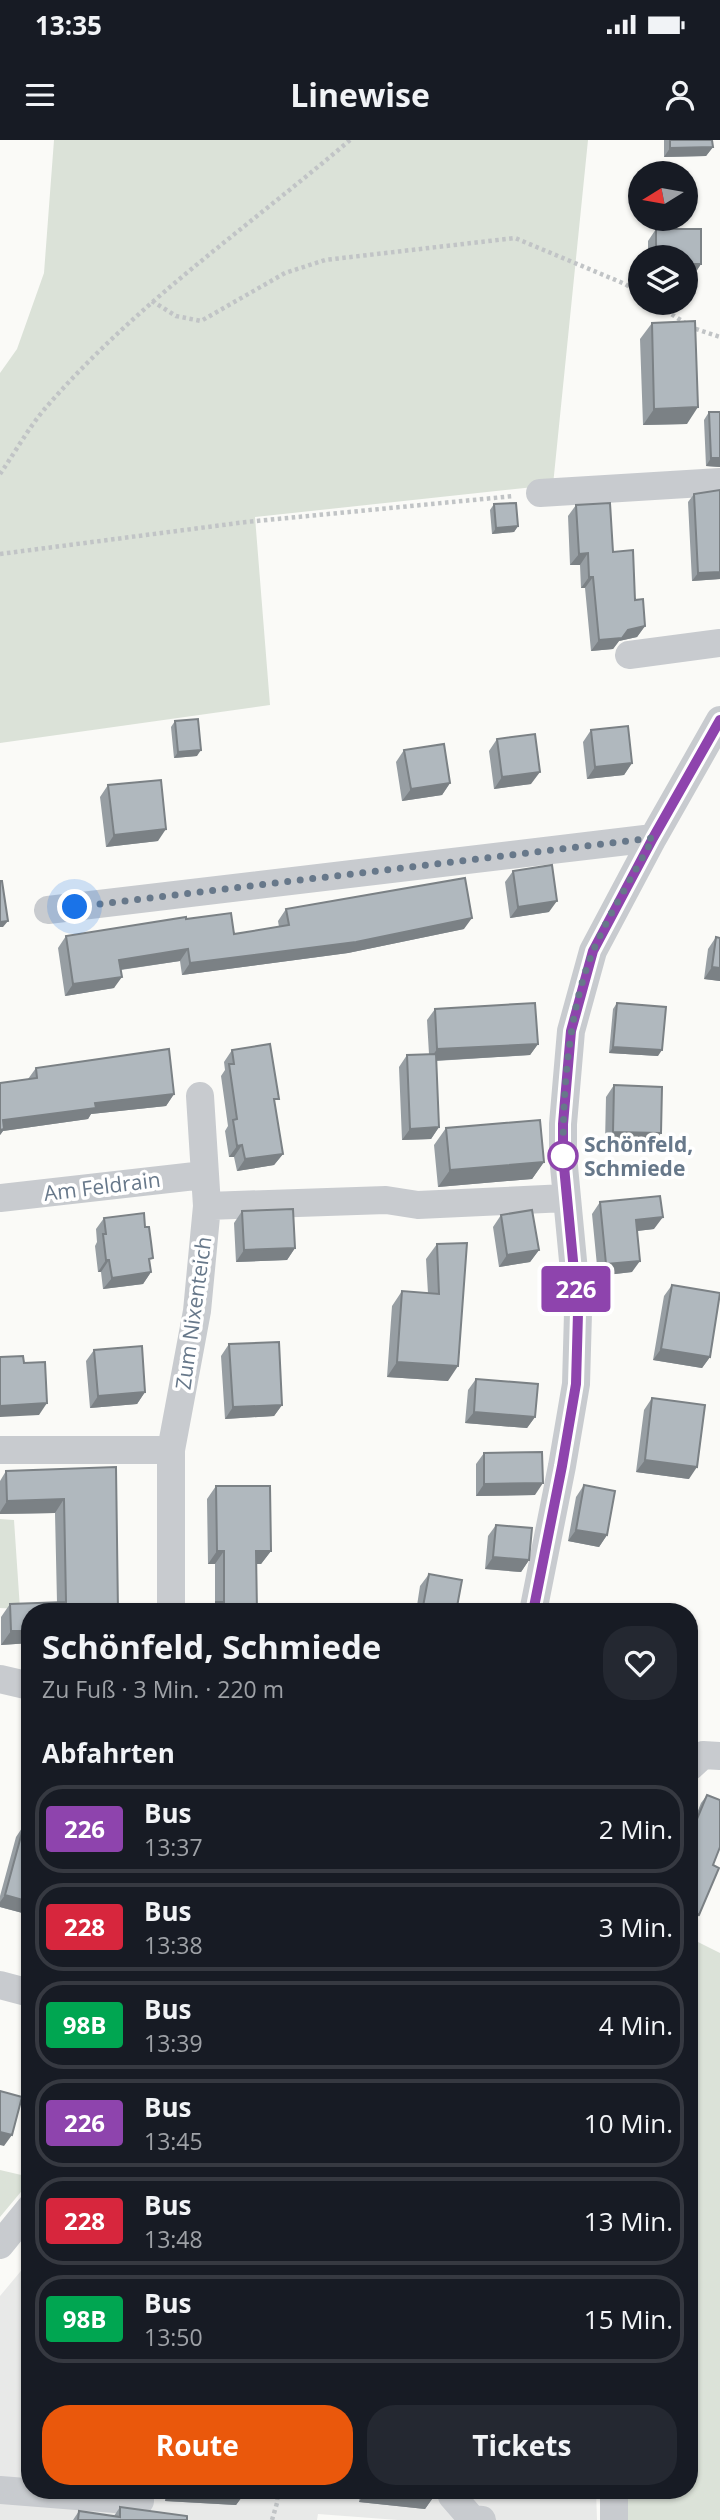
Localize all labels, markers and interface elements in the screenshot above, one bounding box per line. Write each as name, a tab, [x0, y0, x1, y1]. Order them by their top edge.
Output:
text: 13:35	[35, 7, 102, 43]
text: Linewise	[290, 73, 430, 116]
icon: menu	[21, 76, 59, 114]
icon: person	[661, 76, 699, 114]
north arrow	[628, 161, 698, 231]
map controls	[628, 161, 698, 315]
button: layers	[628, 245, 698, 315]
your location	[57, 889, 92, 924]
place label: Schönfeld, Schmiede	[584, 1130, 693, 1182]
marker: Schönfeld, Schmiede	[548, 1141, 578, 1171]
street label: Am Feldrain	[42, 1165, 162, 1207]
street label: Zum Nixenteich	[168, 1235, 218, 1391]
line badge: 226	[536, 1266, 616, 1312]
text: 226	[555, 1272, 597, 1305]
text: Schönfeld, Schmiede	[42, 1624, 381, 1669]
button: heart	[603, 1626, 677, 1700]
text: Zu Fuß · 3 Min. · 220 m	[42, 1673, 284, 1705]
text: Abfahrten	[42, 1735, 175, 1771]
text: Bus	[144, 1795, 191, 1831]
text: 2 Min.	[599, 1811, 673, 1847]
text: 226	[64, 1812, 105, 1845]
text: 13:37	[144, 1831, 203, 1863]
text: Bus	[144, 1893, 191, 1929]
text: 3 Min.	[599, 1909, 673, 1945]
text: 228	[64, 1910, 105, 1943]
text: 13:38	[144, 1929, 203, 1961]
text: Bus	[144, 1991, 191, 2027]
text: 4 Min.	[599, 2007, 673, 2043]
text: 98B	[63, 2008, 106, 2041]
text: 13:39	[144, 2027, 203, 2059]
text: Bus	[144, 2089, 191, 2125]
text: 10 Min.	[584, 2105, 673, 2141]
text: 226	[64, 2106, 105, 2139]
text: 13:45	[144, 2125, 203, 2157]
text: Bus	[144, 2187, 191, 2223]
text: 13 Min.	[584, 2203, 673, 2239]
text: 228	[64, 2204, 105, 2237]
text: 13:48	[144, 2223, 203, 2255]
text: Bus	[144, 2285, 191, 2321]
text: 15 Min.	[584, 2301, 673, 2337]
text: 98B	[63, 2302, 106, 2335]
text: 13:50	[144, 2321, 203, 2353]
button: Route	[42, 2405, 353, 2485]
button: Tickets	[367, 2405, 677, 2485]

